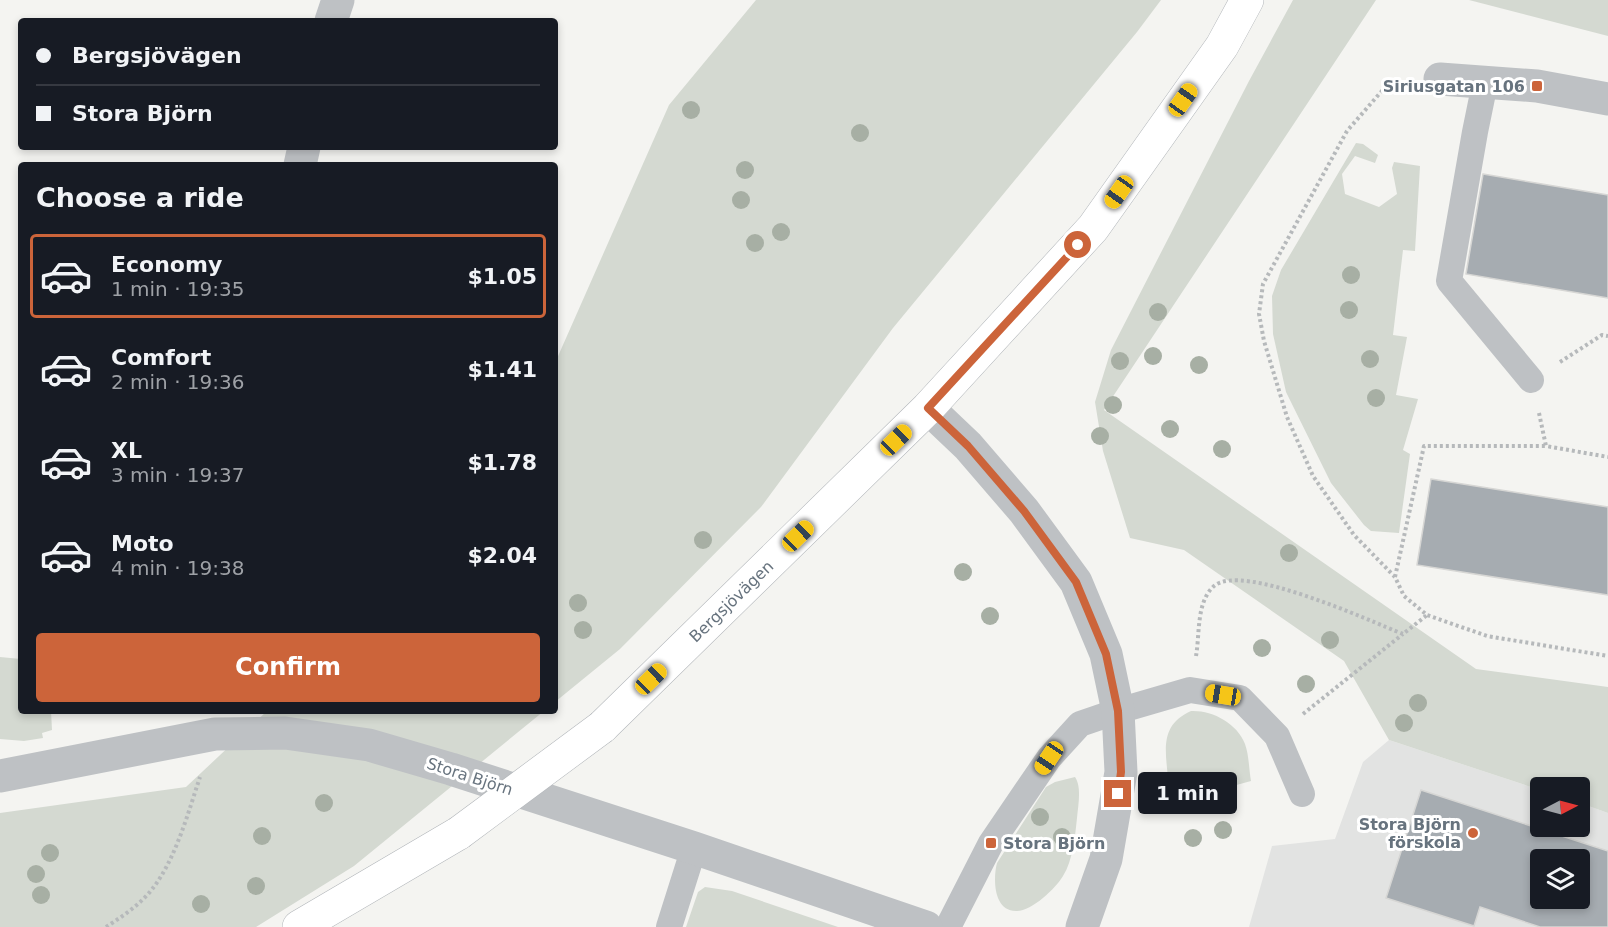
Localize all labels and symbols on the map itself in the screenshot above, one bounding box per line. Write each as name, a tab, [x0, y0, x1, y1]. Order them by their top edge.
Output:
place label: Siriusgatan 106	[1383, 77, 1525, 96]
marker: Siriusgatan 106	[1530, 79, 1544, 93]
car	[1165, 80, 1201, 120]
car	[1101, 172, 1137, 212]
route start	[1064, 231, 1091, 258]
car	[877, 421, 915, 459]
car	[779, 517, 817, 555]
street label: Bergsjövägen	[685, 557, 777, 646]
car	[632, 660, 670, 698]
car	[1204, 683, 1242, 707]
car	[1031, 738, 1067, 778]
street label: Stora Björn	[424, 754, 515, 799]
callout: 1 min	[1139, 773, 1238, 815]
north arrow	[1530, 777, 1590, 837]
route end	[1104, 780, 1131, 807]
place label: Stora Björn förskola	[1359, 815, 1461, 852]
marker: Stora Björn förskola	[1466, 826, 1480, 840]
place label: Stora Björn	[1003, 834, 1105, 853]
marker: Stora Björn	[984, 836, 998, 850]

